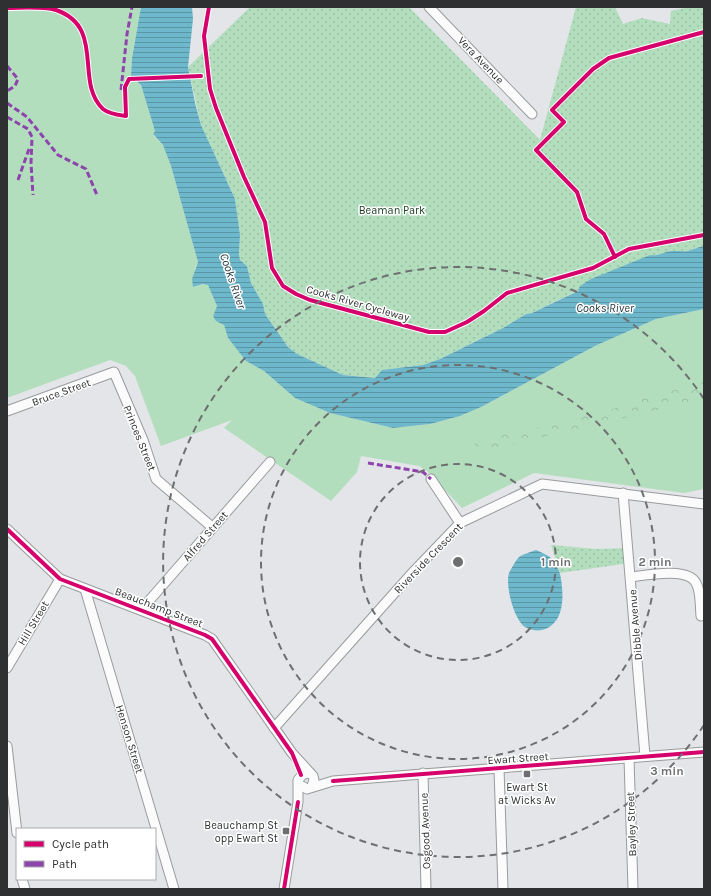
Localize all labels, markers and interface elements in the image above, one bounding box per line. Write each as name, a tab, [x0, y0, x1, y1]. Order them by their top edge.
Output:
street label: Vera Avenue	[455, 34, 507, 87]
park label: Beaman Park	[359, 204, 425, 217]
water label: Cooks River	[217, 251, 249, 311]
street label: Cooks River Cycleway	[305, 283, 411, 324]
water label: Cooks River	[576, 301, 635, 315]
street label: Bruce Street	[30, 376, 92, 409]
street label: Princes Street	[120, 403, 159, 473]
street label: Alfred Street	[180, 509, 231, 564]
street label: Riverside Crescent	[391, 520, 465, 596]
centre of rings	[451, 555, 465, 569]
text: 1 min	[541, 555, 571, 569]
text: 2 min	[638, 555, 672, 569]
street label: Beauchamp Street	[113, 585, 205, 630]
street label: Dibble Avenue	[626, 589, 645, 661]
street label: Hill Street	[15, 599, 52, 648]
street label: Henson Street	[113, 703, 146, 775]
street label: Ewart Street	[487, 750, 549, 767]
text: 3 min	[650, 764, 684, 778]
marker: Ewart St at Wicks Av	[522, 769, 532, 779]
place label: Ewart St at Wicks Av	[498, 781, 556, 807]
street label: Bayley Street	[624, 791, 639, 857]
street label: Osgood Avenue	[418, 792, 433, 869]
place label: Beauchamp St opp Ewart St	[204, 819, 278, 845]
marker: Beauchamp St opp Ewart St	[281, 826, 291, 836]
legend	[16, 828, 156, 880]
text: Cycle path	[52, 837, 109, 851]
text: Path	[52, 857, 77, 871]

